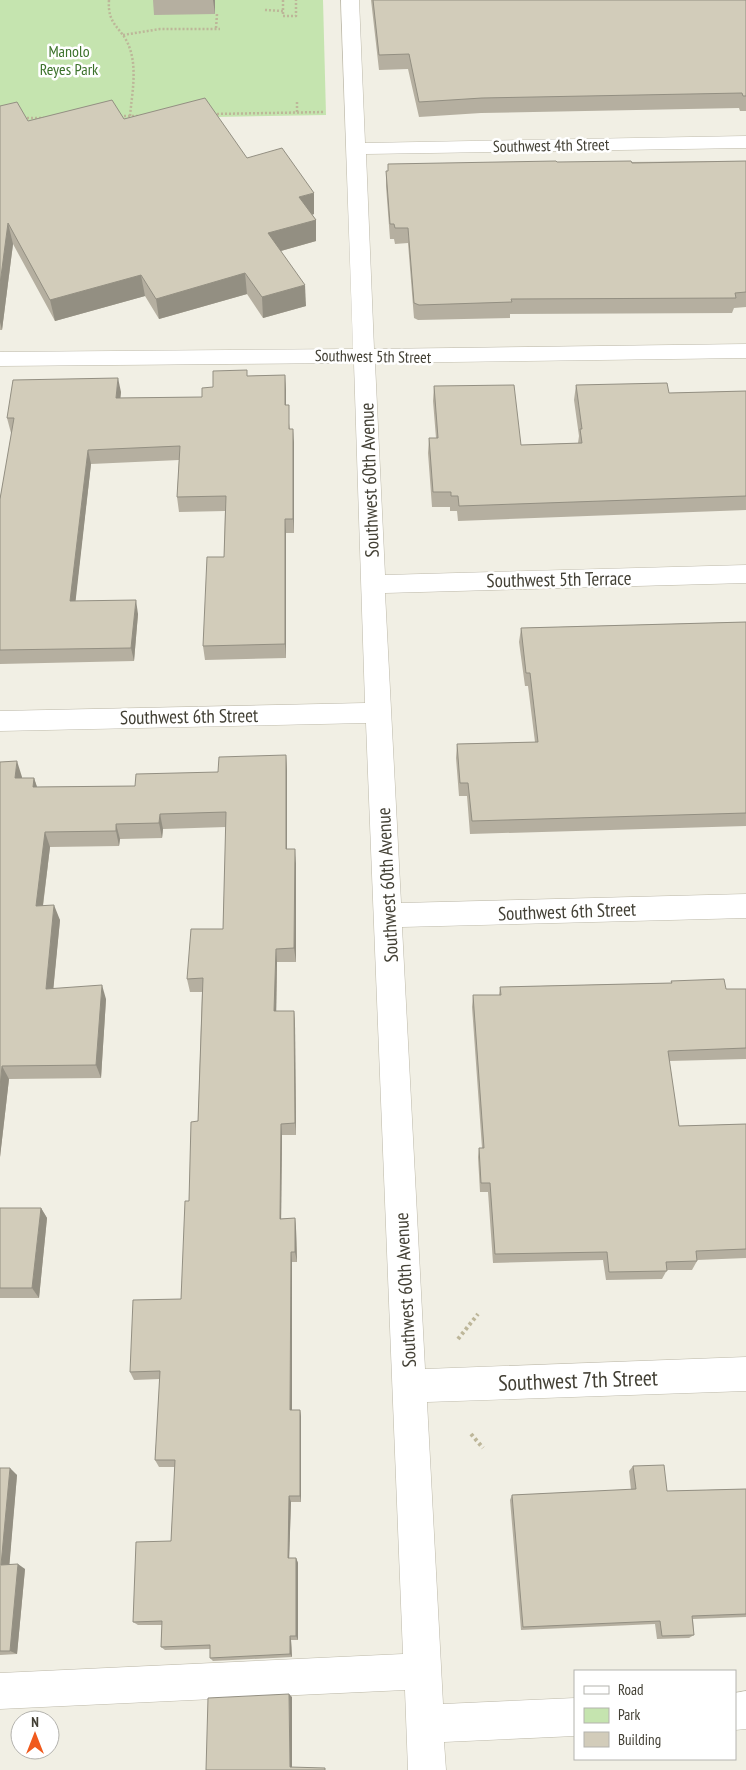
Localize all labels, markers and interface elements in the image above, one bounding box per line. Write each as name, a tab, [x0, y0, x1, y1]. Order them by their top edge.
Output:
park label: Manolo Reyes Park	[40, 41, 99, 79]
street label: Southwest 4th Street	[493, 134, 610, 156]
street label: Southwest 5th Street	[315, 345, 432, 367]
street label: Southwest 60th Avenue	[354, 402, 384, 558]
street label: Southwest 5th Terrace	[486, 566, 632, 592]
street label: Southwest 6th Street	[120, 703, 259, 729]
street label: Southwest 60th Avenue	[371, 807, 403, 963]
street label: Southwest 6th Street	[498, 897, 637, 925]
street label: Southwest 60th Avenue	[389, 1212, 421, 1368]
street label: Southwest 7th Street	[498, 1363, 658, 1397]
legend	[574, 1670, 736, 1760]
text: Road	[618, 1680, 644, 1699]
text: Park	[618, 1705, 640, 1724]
north arrow	[10, 1710, 60, 1760]
text: N	[31, 1713, 39, 1731]
text: Building	[618, 1730, 661, 1749]

